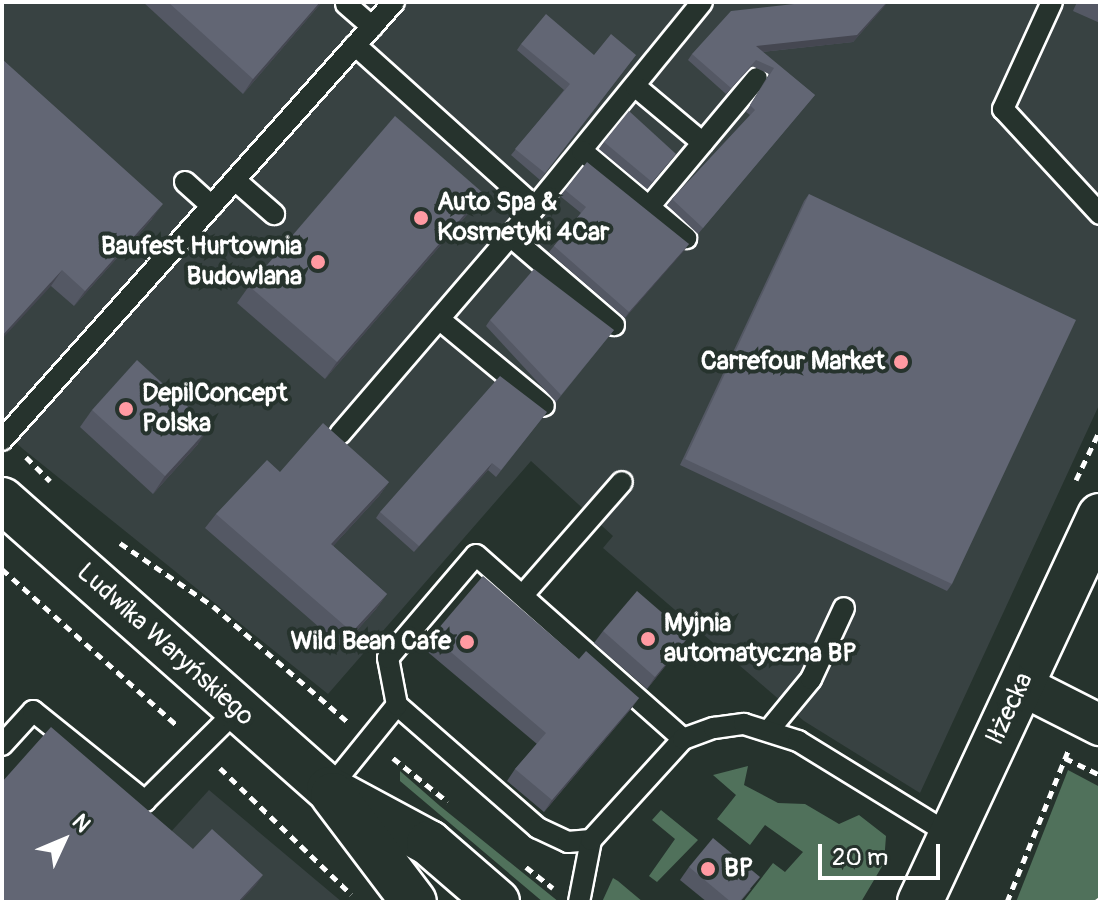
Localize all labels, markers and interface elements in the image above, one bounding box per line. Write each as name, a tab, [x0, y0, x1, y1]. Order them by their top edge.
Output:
place label: Auto Spa & Kosmetyki 4Car	[437, 187, 609, 248]
marker: Auto Spa & Kosmetyki 4Car	[412, 209, 430, 227]
place label: Baufest Hurtownia Budowlana	[101, 231, 302, 292]
marker: Baufest Hurtownia Budowlana	[309, 253, 327, 271]
place label: Carrefour Market	[701, 346, 885, 378]
marker: Carrefour Market	[892, 353, 910, 371]
place label: DepilConcept Polska	[142, 378, 287, 440]
marker: DepilConcept Polska	[117, 400, 135, 418]
street label: Ludwika Waryńskiego	[70, 557, 260, 733]
place label: Myjnia automatyczna BP	[664, 608, 857, 670]
place label: Wild Bean Cafe	[290, 626, 451, 658]
marker: Myjnia automatyczna BP	[639, 630, 657, 648]
marker: Wild Bean Cafe	[458, 633, 476, 651]
street label: Iłżecka	[980, 668, 1040, 750]
north arrow	[24, 800, 104, 880]
text: N	[66, 808, 97, 838]
scale bar	[822, 828, 944, 878]
text: 20 m	[832, 843, 888, 872]
place label: BP	[724, 853, 753, 885]
marker: BP	[699, 860, 717, 878]

